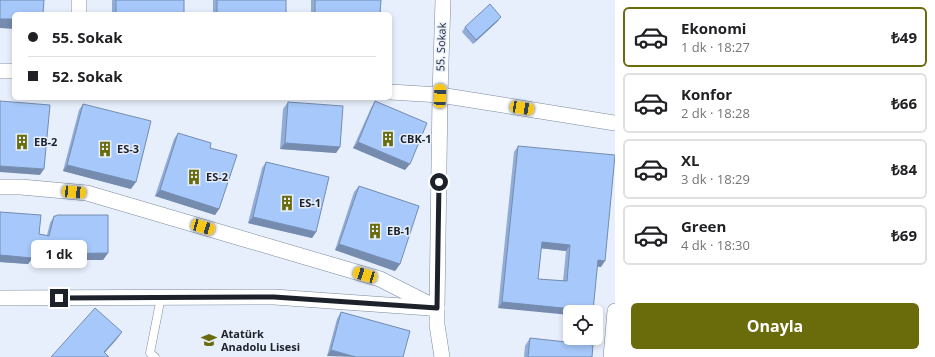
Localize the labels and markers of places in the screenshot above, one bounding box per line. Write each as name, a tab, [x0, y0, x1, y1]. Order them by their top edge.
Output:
building icon: CBK-1	[379, 130, 397, 148]
place label: CBK-1	[400, 131, 432, 146]
building icon: EB-2	[13, 133, 31, 151]
place label: EB-2	[34, 134, 57, 149]
building icon: ES-3	[96, 140, 114, 158]
place label: ES-3	[117, 141, 139, 156]
building icon: ES-2	[185, 168, 203, 186]
place label: ES-2	[206, 169, 228, 184]
building icon: ES-1	[278, 194, 296, 212]
place label: ES-1	[299, 195, 321, 210]
building icon: EB-1	[366, 222, 384, 240]
place label: EB-1	[387, 223, 410, 238]
place label: Atatürk Anadolu Lisesi	[221, 326, 300, 354]
school or university icon: Atatürk Anadolu Lisesi	[200, 331, 218, 349]

